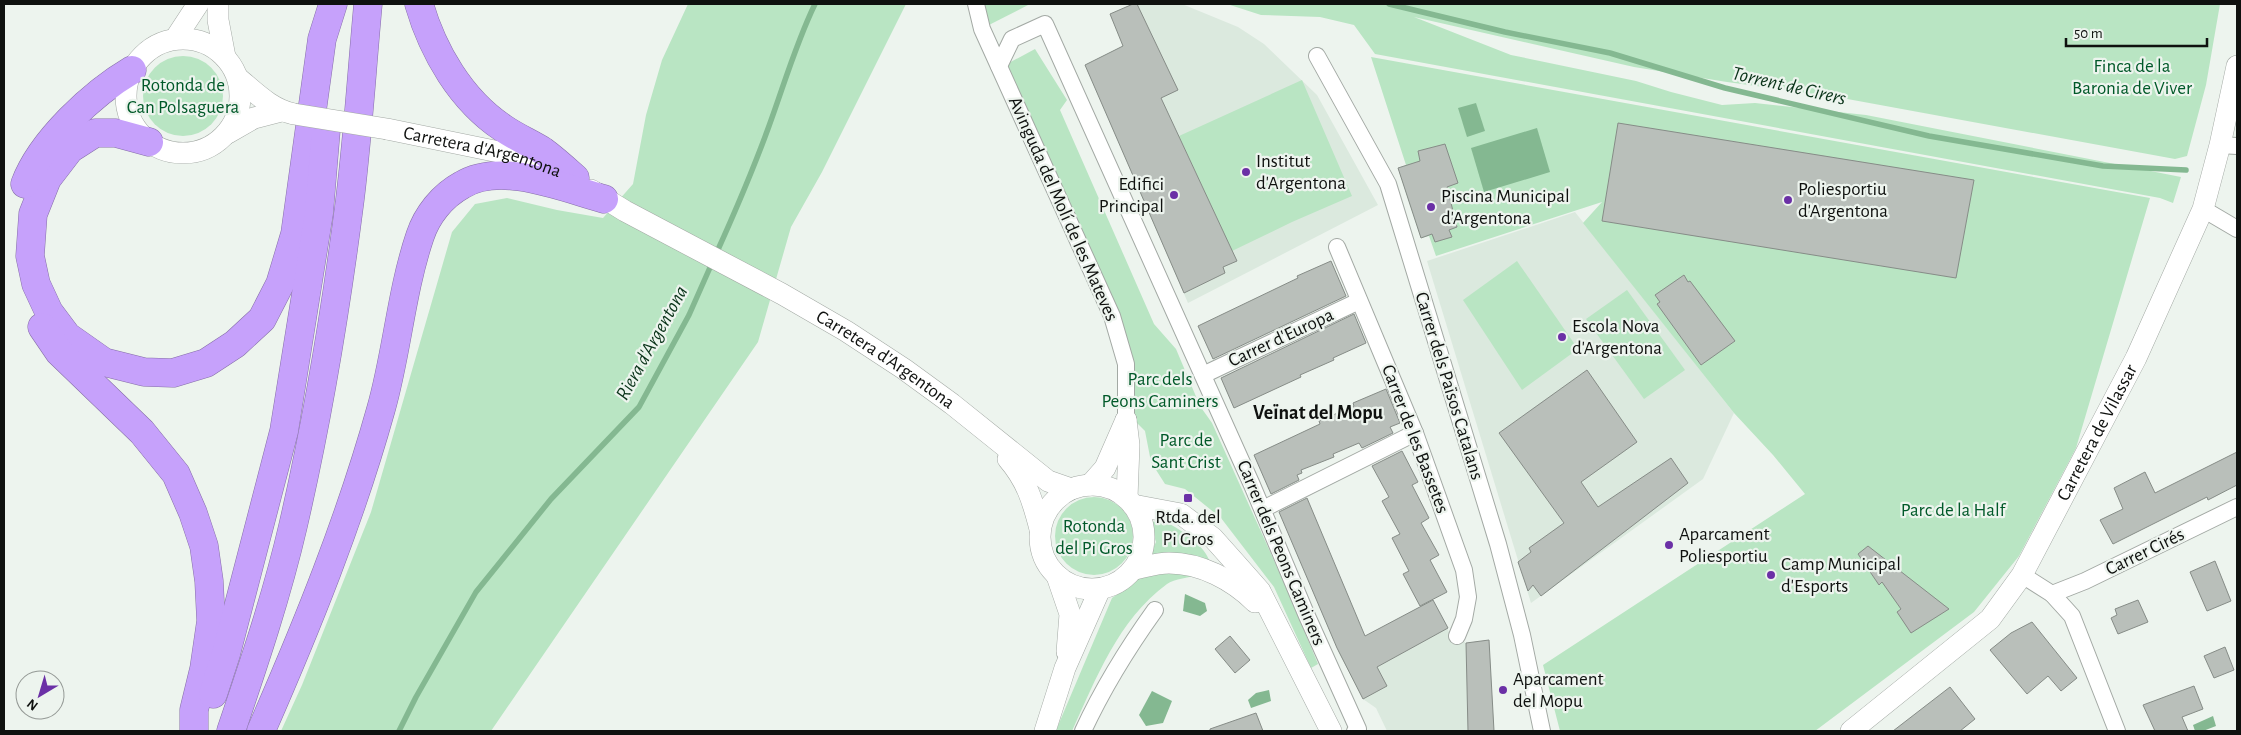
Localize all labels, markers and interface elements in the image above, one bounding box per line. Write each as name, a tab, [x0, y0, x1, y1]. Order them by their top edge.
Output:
scale bar	[2066, 15, 2207, 47]
text: 50 m	[2074, 26, 2103, 41]
park label: Finca de la Baronia de Viver	[2072, 57, 2192, 98]
water label: Torrent de Cirers	[1730, 63, 1849, 109]
park label: Rotonda de Can Polsaguera	[127, 76, 240, 117]
street label: Avinguda del Molí de les Mateves	[1005, 94, 1121, 324]
street label: Carretera d'Argentona	[402, 123, 564, 181]
place label: Institut d'Argentona	[1256, 152, 1346, 193]
marker: Institut d'Argentona	[1240, 166, 1252, 178]
place label: Edifici Principal	[1099, 175, 1164, 216]
place label: Poliesportiu d'Argentona	[1798, 180, 1888, 221]
place label: Piscina Municipal d'Argentona	[1441, 187, 1570, 228]
marker: Edifici Principal	[1168, 189, 1180, 201]
marker: Poliesportiu d'Argentona	[1782, 194, 1794, 206]
marker: Piscina Municipal d'Argentona	[1425, 201, 1437, 213]
water label: Riera d'Argentona	[612, 282, 692, 404]
street label: Carrer dels Països Catalans	[1411, 290, 1487, 482]
street label: Carrer d'Europa	[1225, 305, 1337, 371]
street label: Carretera d'Argentona	[813, 306, 958, 412]
place label: Escola Nova d'Argentona	[1572, 317, 1662, 358]
marker: Escola Nova d'Argentona	[1556, 331, 1568, 343]
street label: Carretera de Vilassar	[2053, 361, 2141, 504]
street label: Carrer de les Bassetes	[1378, 362, 1452, 516]
park label: Parc dels Peons Caminers	[1102, 370, 1218, 411]
district label: Veïnat del Mopu	[1253, 403, 1384, 423]
park label: Parc de Sant Crist	[1151, 431, 1221, 472]
street label: Carrer dels Peons Caminers	[1233, 458, 1329, 648]
marker: Rtda. del Pi Gros	[1182, 492, 1194, 504]
park label: Parc de la Half	[1901, 501, 2007, 520]
place label: Rtda. del Pi Gros	[1155, 508, 1221, 549]
park label: Rotonda del Pi Gros	[1055, 517, 1133, 558]
place label: Aparcament Poliesportiu	[1679, 525, 1770, 566]
street label: Carrer Cirés	[2103, 525, 2187, 579]
marker: Aparcament Poliesportiu	[1663, 539, 1675, 551]
place label: Camp Municipal d'Esports	[1781, 555, 1901, 596]
marker: Camp Municipal d'Esports	[1765, 569, 1777, 581]
north arrow	[15, 670, 65, 720]
place label: Aparcament del Mopu	[1513, 670, 1604, 711]
marker: Aparcament del Mopu	[1497, 684, 1509, 696]
text: N	[24, 696, 41, 713]

